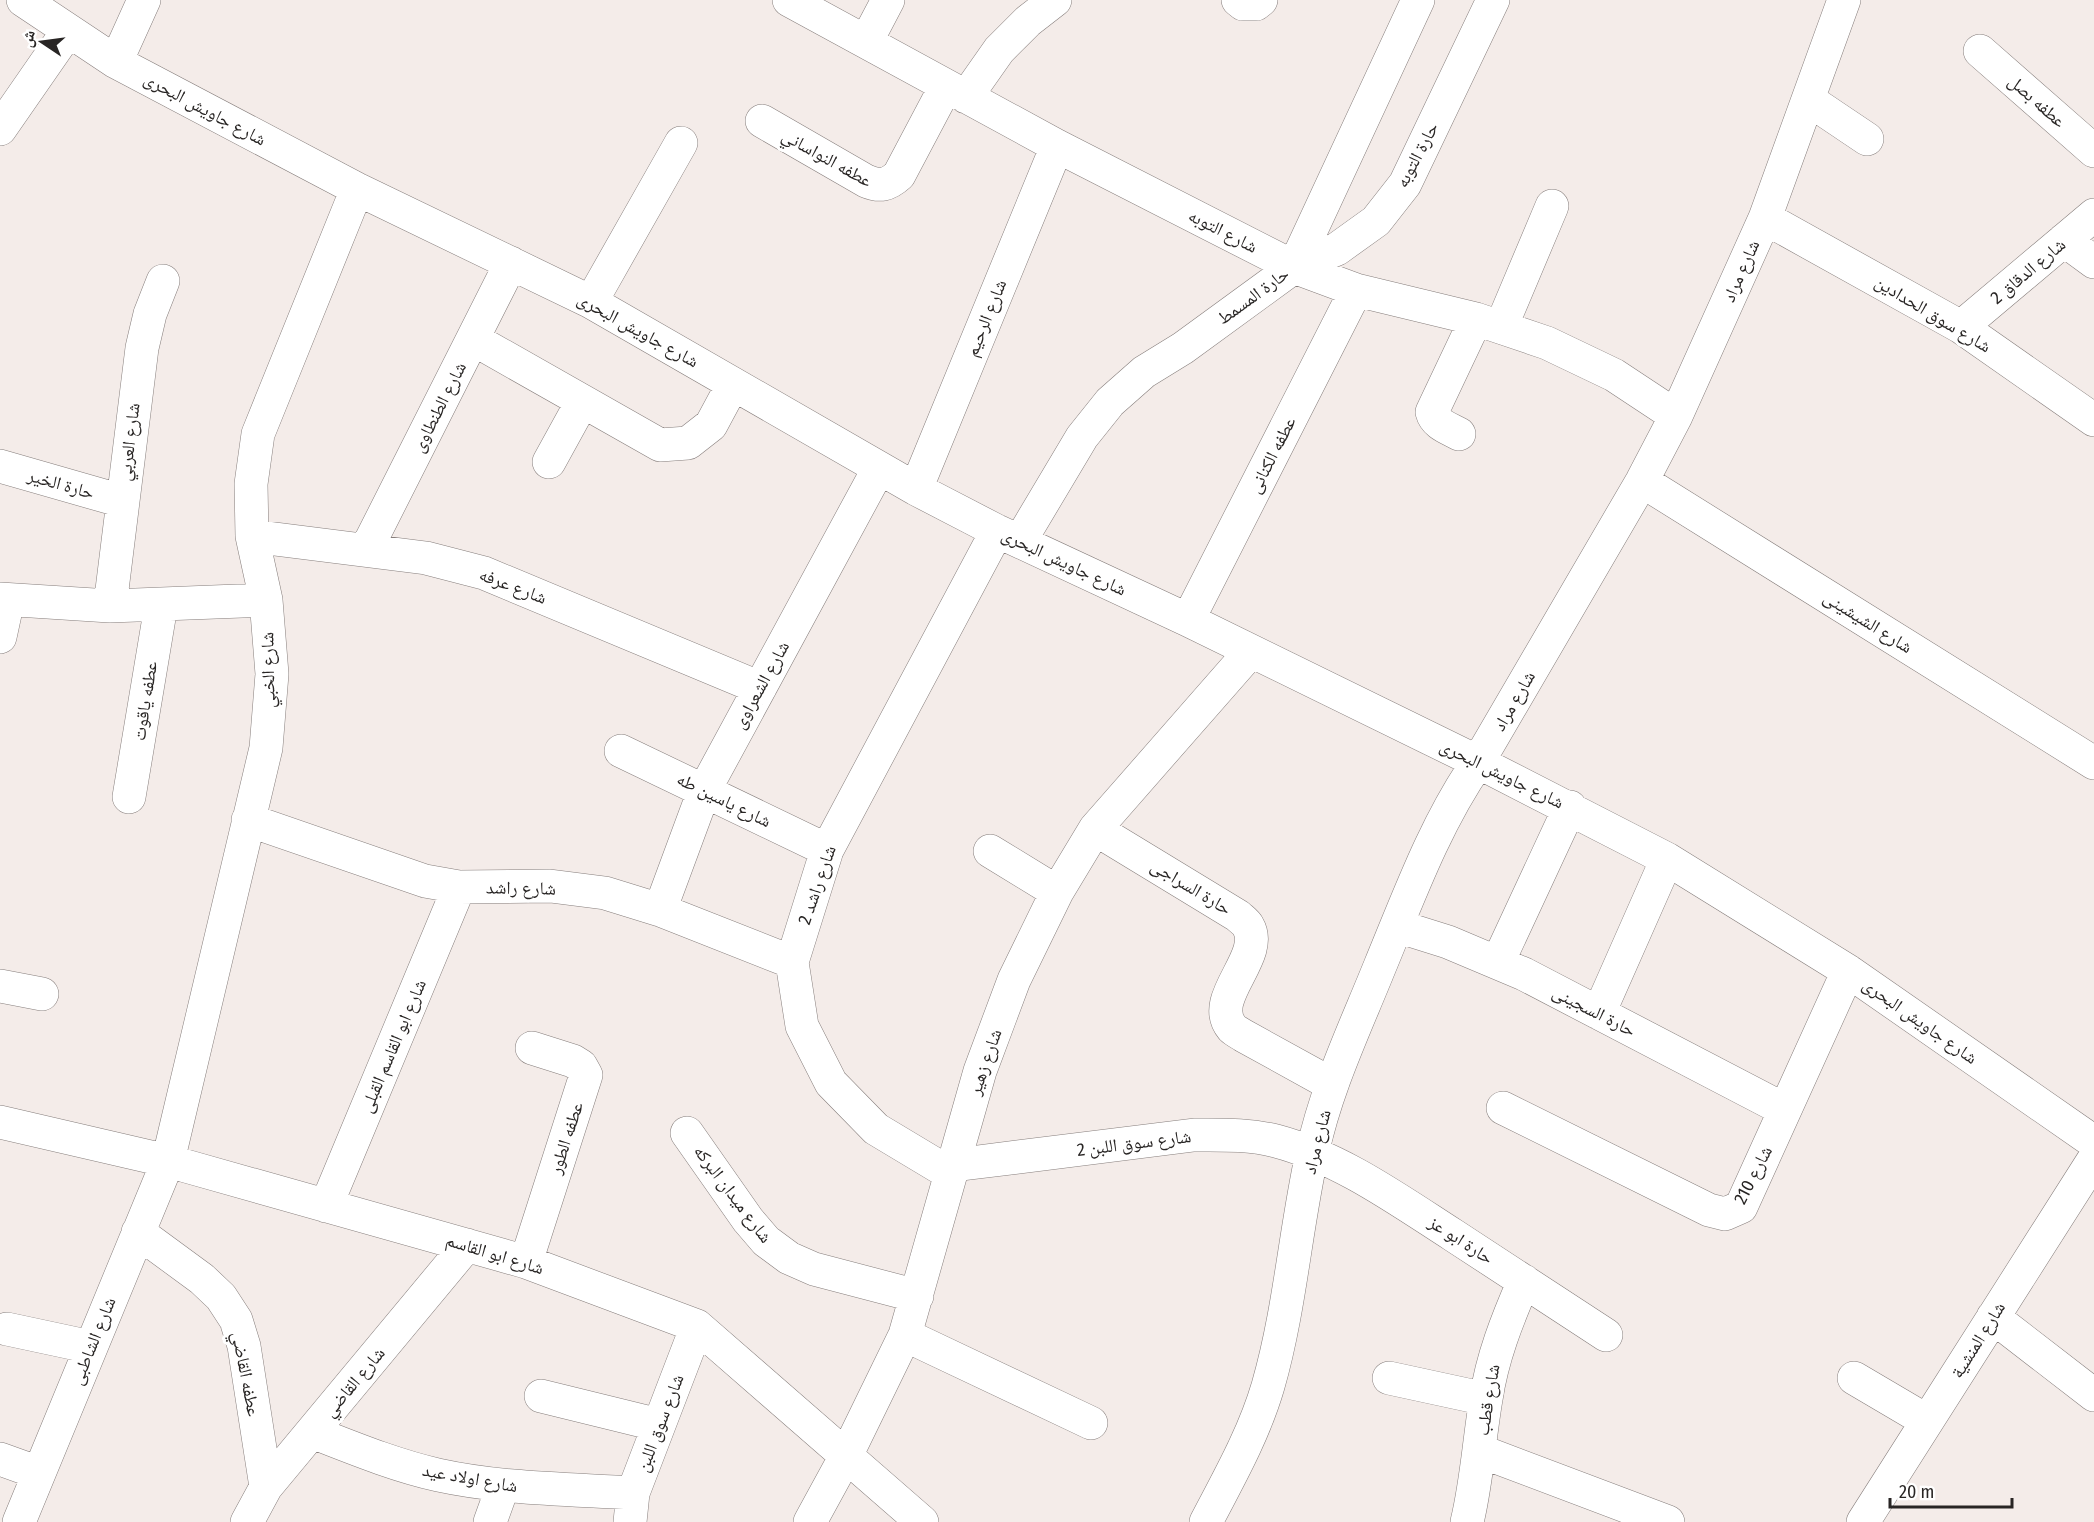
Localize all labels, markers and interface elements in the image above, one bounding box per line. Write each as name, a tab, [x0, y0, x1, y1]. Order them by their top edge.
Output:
north arrow	[12, 12, 72, 72]
text: ش	[17, 28, 39, 49]
street label: شارع جاويش البحرى	[140, 68, 270, 150]
street label: عطفه بصل	[2004, 70, 2070, 132]
street label: حارة التوبه	[1391, 119, 1443, 191]
street label: عطفه النواساني	[776, 124, 876, 195]
street label: شارع التوبه	[1185, 204, 1261, 258]
street label: شارع الدقاق 2	[1986, 233, 2070, 309]
street label: شارع مراد	[1718, 237, 1764, 305]
street label: حارة المسمط	[1213, 263, 1293, 329]
street label: شارع سوق الحدادين	[1871, 271, 1995, 357]
street label: شارع الرحيم	[961, 276, 1012, 360]
street label: شارع جاويش البحرى	[573, 288, 703, 372]
street label: شارع الطنطاوى	[407, 358, 471, 456]
street label: شارع العربي	[113, 402, 148, 483]
street label: عطفه الكنانى	[1243, 413, 1301, 497]
street label: حارة الخير	[24, 464, 97, 504]
street label: شارع جاويش البحرى	[998, 523, 1130, 601]
street label: شارع عرفه	[476, 563, 550, 609]
street label: شارع الشيشينى	[1819, 586, 1917, 658]
street label: شارع الخبي	[256, 632, 283, 708]
street label: شارع الشعراوى	[728, 637, 794, 733]
street label: عطفه ياقوت	[128, 660, 162, 742]
street label: شارع مراد	[1488, 667, 1540, 735]
street label: شارع جاويش البحرى	[1436, 734, 1568, 814]
street label: شارع ياسين طه	[673, 768, 775, 832]
street label: شارع راشد 2	[793, 843, 841, 927]
street label: حارة السراجى	[1147, 854, 1235, 920]
street label: شارع راشد	[486, 876, 556, 900]
street label: شارع جاويش البحرى	[1858, 973, 1982, 1069]
street label: شارع ابو القاسم القبلى	[355, 976, 432, 1116]
street label: حارة السجينى	[1549, 981, 1639, 1041]
street label: شارع زهير	[963, 1026, 1007, 1099]
street label: عطفه الطور	[544, 1099, 588, 1178]
street label: شارع مراد	[1298, 1107, 1336, 1177]
street label: شارع سوق اللبن 2	[1076, 1125, 1192, 1161]
street label: شارع ميدان البركه	[689, 1141, 777, 1247]
street label: شارع 210	[1729, 1142, 1777, 1208]
street label: حارة ابو عز	[1424, 1210, 1498, 1269]
street label: شارع ابو القاسم	[443, 1229, 547, 1280]
street label: شارع الشاطبى	[65, 1294, 121, 1388]
street label: شارع المنشية	[1946, 1298, 2010, 1382]
street label: عطفه القاضي	[224, 1330, 265, 1419]
street label: شارع القاضي	[318, 1343, 392, 1424]
street label: شارع قطب	[1472, 1363, 1504, 1437]
street label: شارع سوق اللبن	[631, 1371, 689, 1475]
street label: شارع اولاد عيد	[421, 1459, 519, 1497]
scale bar	[1890, 1471, 2012, 1509]
text: 20 m	[1899, 1481, 1934, 1503]

